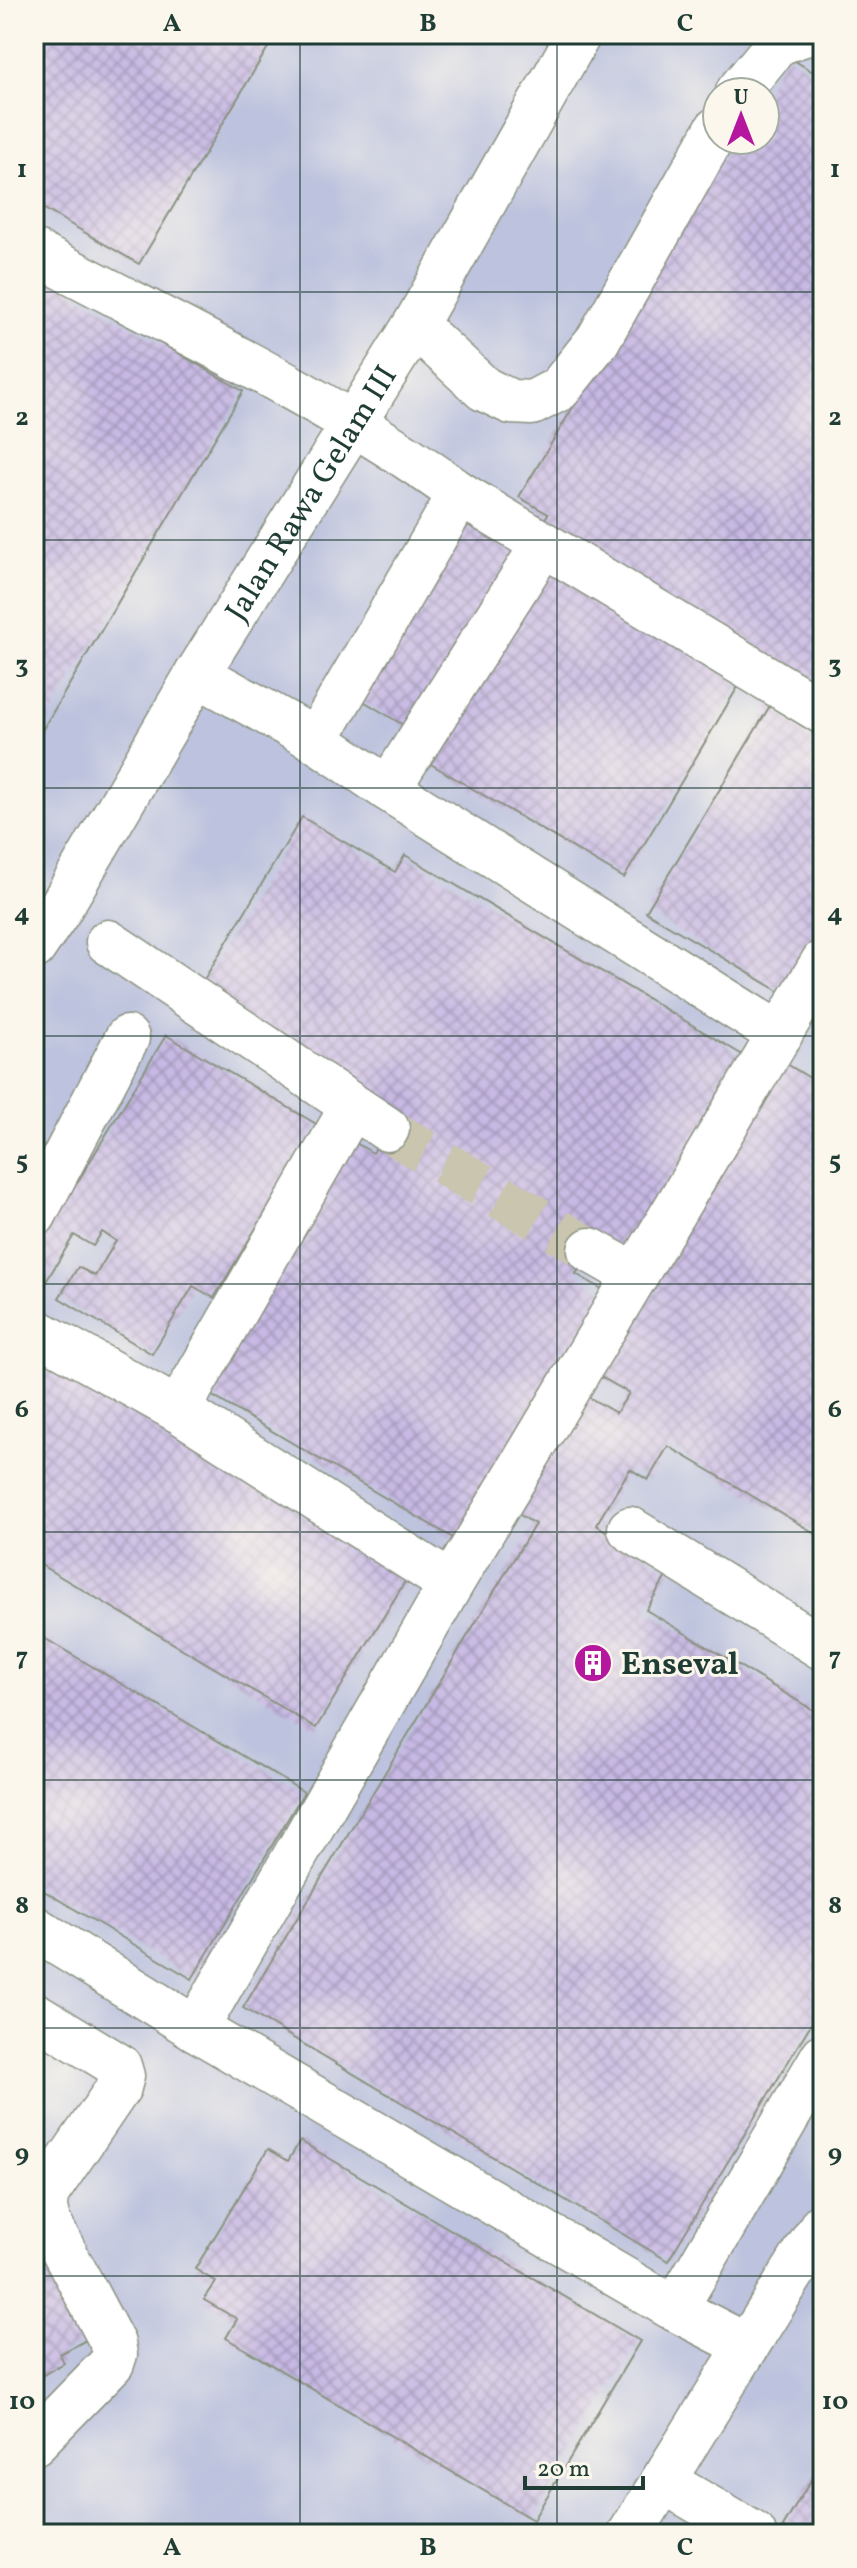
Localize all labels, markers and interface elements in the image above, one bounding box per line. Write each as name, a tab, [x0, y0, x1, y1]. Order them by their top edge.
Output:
text: A	[163, 6, 182, 42]
text: B	[419, 6, 437, 42]
text: C	[677, 6, 693, 42]
north arrow	[701, 76, 781, 156]
text: U	[733, 83, 749, 114]
text: 1	[17, 152, 27, 188]
text: 1	[830, 152, 840, 188]
street label: Jalan Rawa Gelam III	[216, 358, 410, 631]
text: 2	[15, 400, 29, 436]
text: 2	[828, 400, 842, 436]
text: 3	[15, 648, 29, 684]
text: 3	[828, 648, 842, 684]
text: 4	[14, 896, 30, 932]
text: 4	[827, 896, 843, 932]
text: 5	[16, 1144, 28, 1180]
text: 5	[829, 1144, 841, 1180]
text: 6	[15, 1392, 29, 1428]
text: 6	[828, 1392, 842, 1428]
text: 7	[16, 1640, 28, 1676]
text: 7	[829, 1640, 841, 1676]
building icon: Enseval	[572, 1642, 614, 1684]
place label: Enseval	[621, 1644, 739, 1688]
text: 8	[15, 1888, 29, 1924]
text: 8	[828, 1888, 842, 1924]
text: 9	[15, 2136, 29, 2172]
text: 9	[828, 2136, 842, 2172]
text: 10	[9, 2384, 35, 2420]
text: 10	[822, 2384, 848, 2420]
scale bar	[525, 2440, 643, 2490]
text: 20 m	[537, 2453, 590, 2487]
text: A	[163, 2530, 182, 2566]
text: B	[419, 2530, 437, 2566]
text: C	[677, 2530, 693, 2566]

